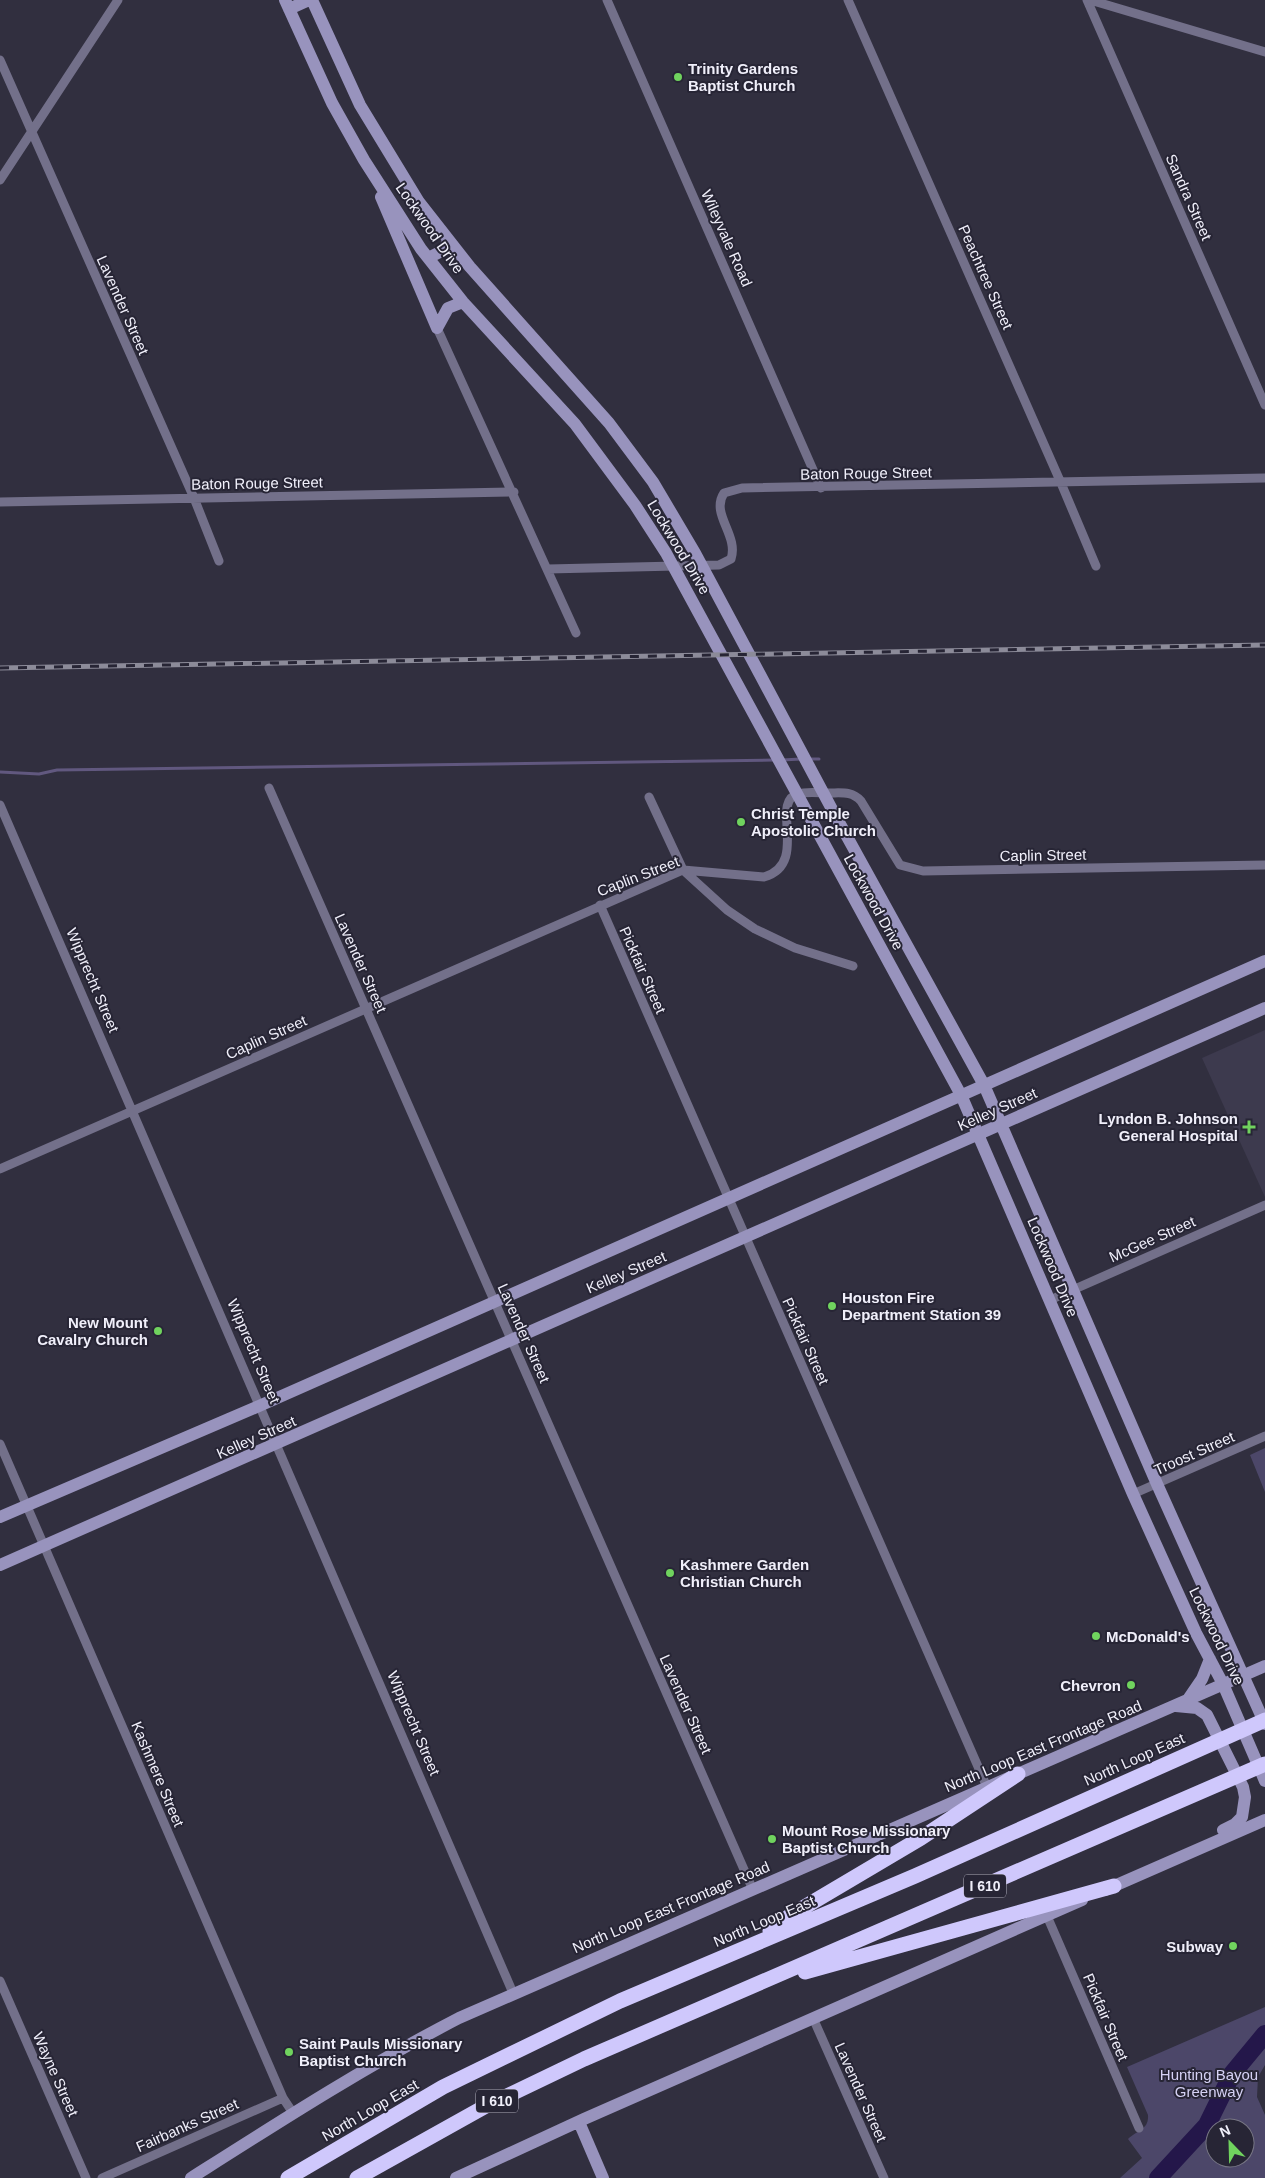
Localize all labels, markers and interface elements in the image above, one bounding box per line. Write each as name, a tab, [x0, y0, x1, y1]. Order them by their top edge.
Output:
place label: Trinity Gardens Baptist Church	[688, 60, 798, 94]
marker: Trinity Gardens Baptist Church	[672, 71, 684, 83]
street label: Sandra Street	[1162, 151, 1216, 243]
street label: Lockwood Drive	[392, 179, 468, 277]
street label: Wileyvale Road	[698, 187, 756, 289]
street label: Peachtree Street	[955, 222, 1017, 333]
street label: Lavender Street	[94, 253, 153, 358]
street label: Baton Rouge Street	[800, 463, 933, 483]
street label: Baton Rouge Street	[191, 473, 324, 493]
street label: Lockwood Drive	[644, 497, 714, 597]
place label: Christ Temple Apostolic Church	[751, 805, 876, 839]
marker: Christ Temple Apostolic Church	[735, 816, 747, 828]
street label: Caplin Street	[999, 846, 1087, 864]
street label: Lockwood Drive	[841, 851, 907, 953]
street label: Caplin Street	[594, 852, 682, 899]
street label: Lavender Street	[332, 911, 391, 1016]
street label: Pickfair Street	[616, 924, 670, 1017]
street label: Wipprecht Street	[63, 925, 123, 1035]
street label: Caplin Street	[223, 1011, 310, 1062]
street label: Kelley Street	[955, 1084, 1040, 1134]
place label: Lyndon B. Johnson General Hospital	[1099, 1110, 1238, 1144]
marker: Lyndon B. Johnson General Hospital	[1242, 1120, 1256, 1134]
street label: McGee Street	[1106, 1212, 1198, 1266]
street label: Lockwood Drive	[1024, 1215, 1082, 1319]
street label: Kelley Street	[584, 1247, 669, 1296]
street label: Lavender Street	[495, 1281, 554, 1386]
place label: Houston Fire Department Station 39	[842, 1289, 1001, 1323]
street label: Pickfair Street	[779, 1295, 833, 1388]
street label: Wipprecht Street	[224, 1296, 284, 1406]
marker: Houston Fire Department Station 39	[826, 1300, 838, 1312]
place label: New Mount Cavalry Church	[37, 1314, 148, 1348]
marker: New Mount Cavalry Church	[152, 1325, 164, 1337]
street label: Kelley Street	[214, 1412, 299, 1462]
street label: Troost Street	[1151, 1427, 1238, 1478]
place label: Kashmere Garden Christian Church	[680, 1556, 809, 1590]
marker: Kashmere Garden Christian Church	[664, 1567, 676, 1579]
street label: Lockwood Drive	[1186, 1584, 1248, 1688]
place label: McDonald's	[1106, 1628, 1190, 1645]
marker: McDonald's	[1090, 1630, 1102, 1642]
street label: Lavender Street	[657, 1652, 716, 1757]
street label: Wipprecht Street	[384, 1668, 444, 1778]
place label: Chevron	[1060, 1677, 1121, 1694]
marker: Chevron	[1125, 1679, 1137, 1691]
street label: North Loop East Frontage Road	[942, 1696, 1144, 1796]
street label: Kashmere Street	[128, 1719, 188, 1830]
street label: North Loop East	[1081, 1729, 1187, 1789]
place label: Mount Rose Missionary Baptist Church	[782, 1822, 951, 1856]
marker: Mount Rose Missionary Baptist Church	[766, 1833, 778, 1845]
street label: North Loop East Frontage Road	[570, 1857, 772, 1957]
road number: I 610	[964, 1874, 1006, 1898]
street label: North Loop East	[711, 1892, 817, 1950]
place label: Subway	[1166, 1938, 1224, 1955]
marker: Subway	[1227, 1940, 1239, 1952]
street label: Pickfair Street	[1080, 1971, 1132, 2064]
street label: Wayne Street	[30, 2029, 82, 2119]
place label: Saint Pauls Missionary Baptist Church	[299, 2035, 463, 2069]
street label: Lavender Street	[832, 2040, 891, 2145]
marker: Saint Pauls Missionary Baptist Church	[283, 2046, 295, 2058]
park label: Hunting Bayou Greenway	[1160, 2066, 1258, 2100]
street label: North Loop East	[319, 2075, 422, 2144]
road number: I 610	[476, 2090, 518, 2112]
street label: Fairbanks Street	[133, 2095, 241, 2155]
north arrow	[1205, 2118, 1255, 2168]
text: N	[1217, 2122, 1233, 2140]

